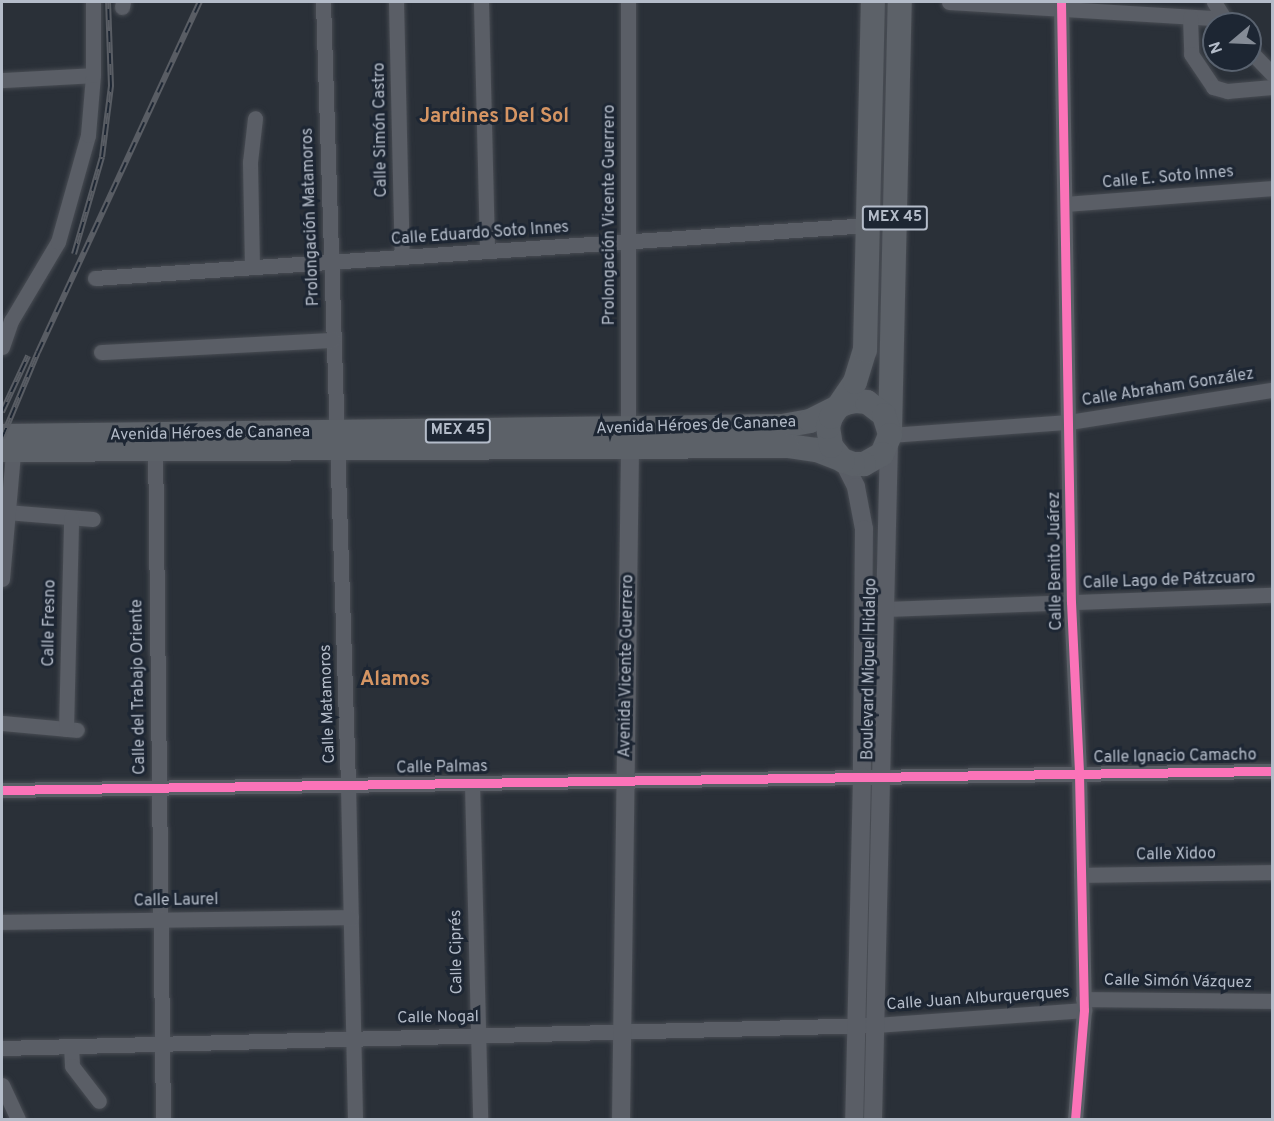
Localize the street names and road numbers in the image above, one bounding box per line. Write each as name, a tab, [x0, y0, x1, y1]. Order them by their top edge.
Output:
street label: Calle Simón Castro	[370, 62, 392, 198]
street label: Prolongación Vicente Guerrero	[600, 104, 620, 326]
street label: Prolongación Matamoros	[298, 127, 324, 307]
street label: Calle E. Soto Innes	[1101, 163, 1235, 193]
road number: MEX 45	[860, 206, 930, 230]
street label: Calle Eduardo Soto Innes	[390, 218, 570, 250]
street label: Calle Abraham González	[1080, 365, 1256, 411]
street label: Avenida Héroes de Cananea	[596, 413, 796, 439]
road number: MEX 45	[424, 419, 492, 443]
street label: Avenida Héroes de Cananea	[110, 423, 310, 445]
street label: Calle Benito Juárez	[1045, 491, 1067, 631]
street label: Calle Lago de Pátzcuaro	[1082, 568, 1256, 594]
street label: Avenida Vicente Guerrero	[616, 574, 638, 758]
street label: Boulevard Miguel Hidalgo	[859, 578, 881, 760]
street label: Calle Fresno	[40, 579, 60, 667]
street label: Calle del Trabajo Oriente	[128, 599, 150, 775]
street label: Calle Matamoros	[316, 644, 340, 764]
street label: Calle Ignacio Camacho	[1093, 746, 1257, 768]
street label: Calle Palmas	[396, 758, 488, 778]
street label: Calle Xidoo	[1136, 845, 1216, 865]
street label: Calle Laurel	[134, 891, 218, 911]
street label: Calle Ciprés	[447, 909, 467, 995]
street label: Calle Simón Vázquez	[1103, 971, 1253, 993]
street label: Calle Juan Alburquerques	[885, 983, 1071, 1015]
street label: Calle Nogal	[397, 1008, 479, 1028]

